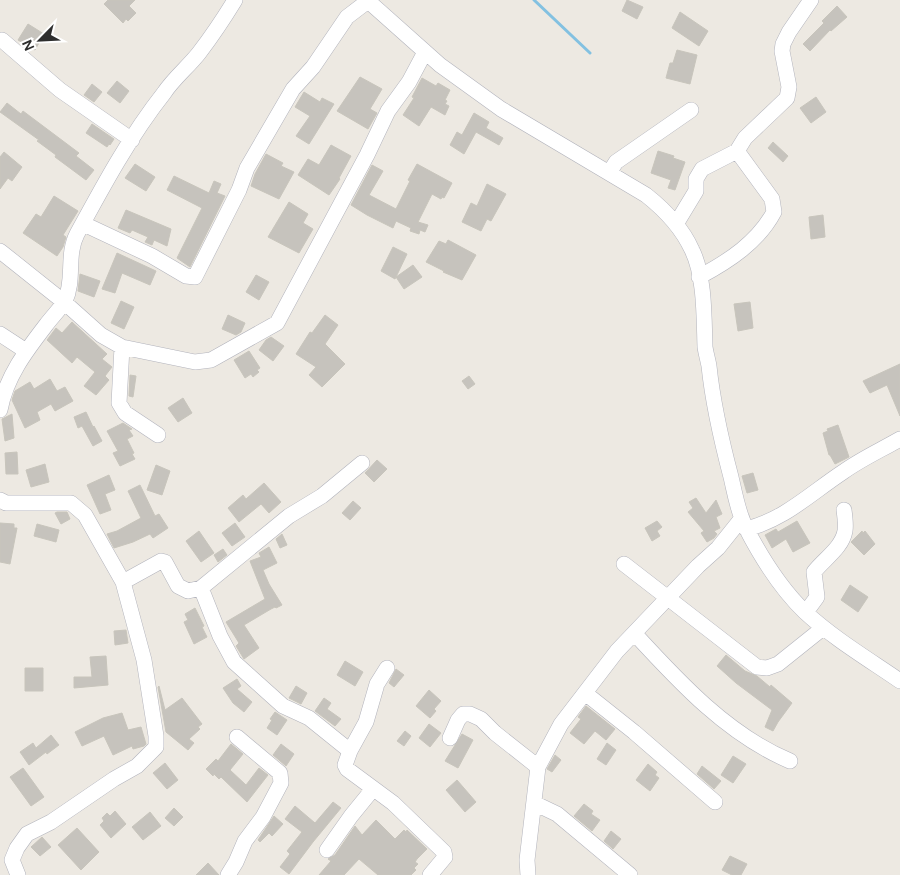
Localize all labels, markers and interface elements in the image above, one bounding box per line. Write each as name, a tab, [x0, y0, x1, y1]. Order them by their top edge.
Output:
north arrow	[15, 15, 65, 65]
text: N	[18, 37, 38, 54]

